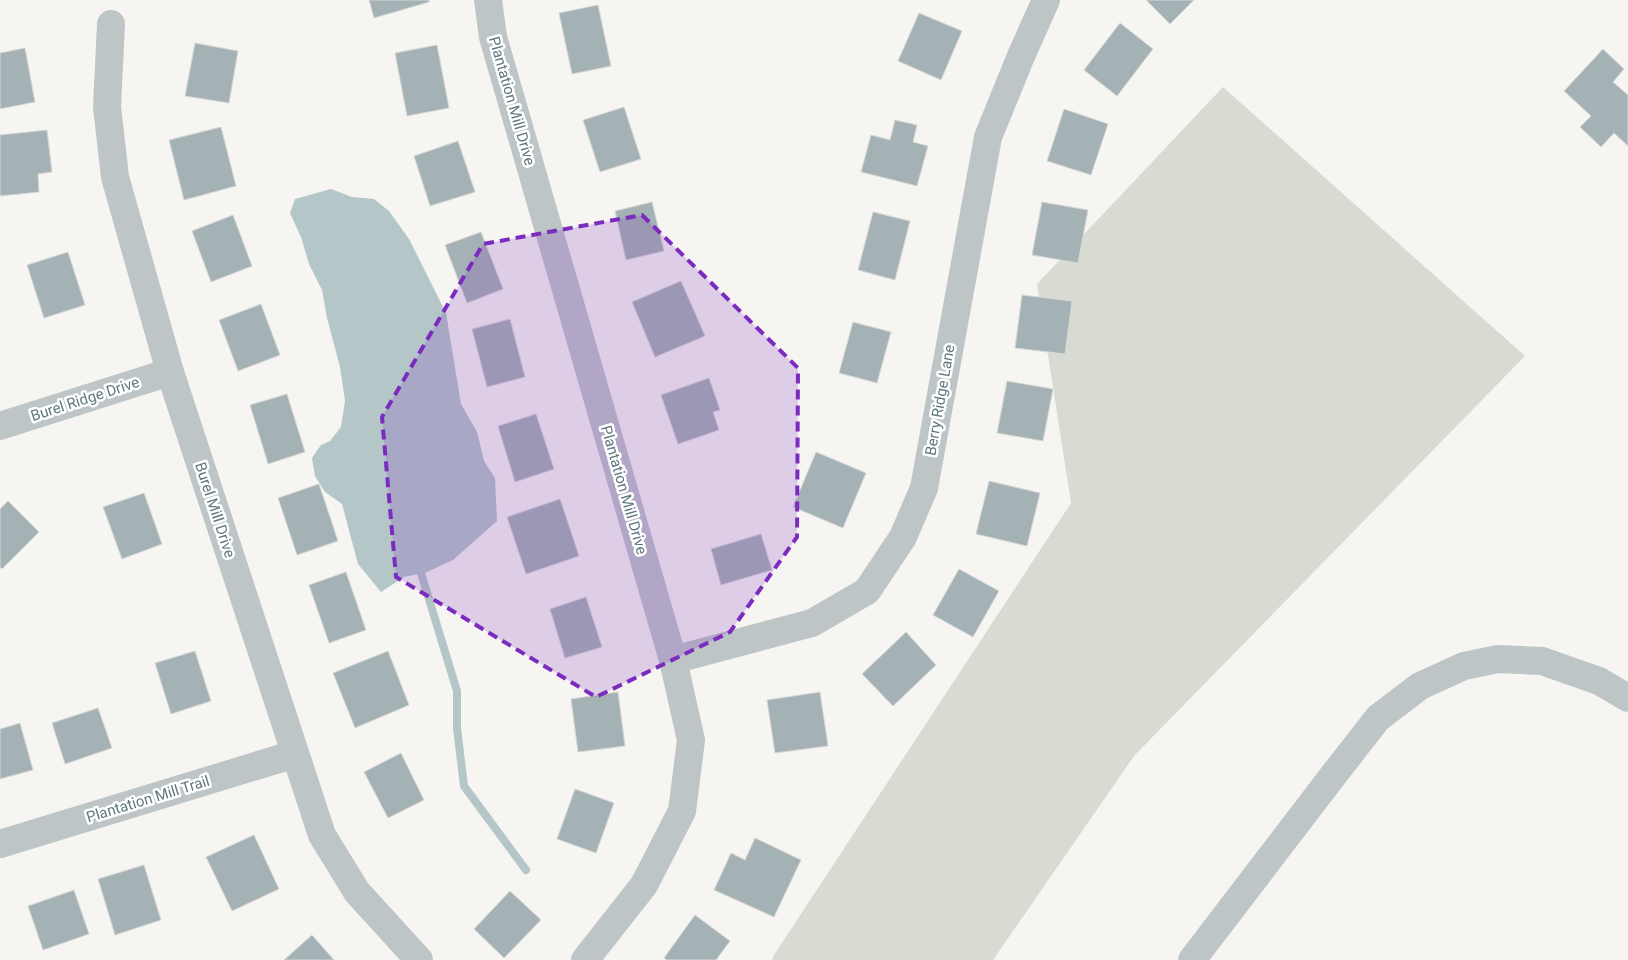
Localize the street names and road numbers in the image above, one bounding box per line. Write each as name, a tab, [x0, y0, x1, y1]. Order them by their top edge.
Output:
street label: Plantation Mill Drive	[485, 34, 539, 168]
street label: Berry Ridge Lane	[921, 343, 959, 457]
street label: Burel Ridge Drive	[28, 373, 142, 425]
street label: Plantation Mill Drive	[597, 423, 651, 557]
street label: Burel Mill Drive	[191, 460, 239, 560]
street label: Plantation Mill Trail	[84, 772, 212, 826]

